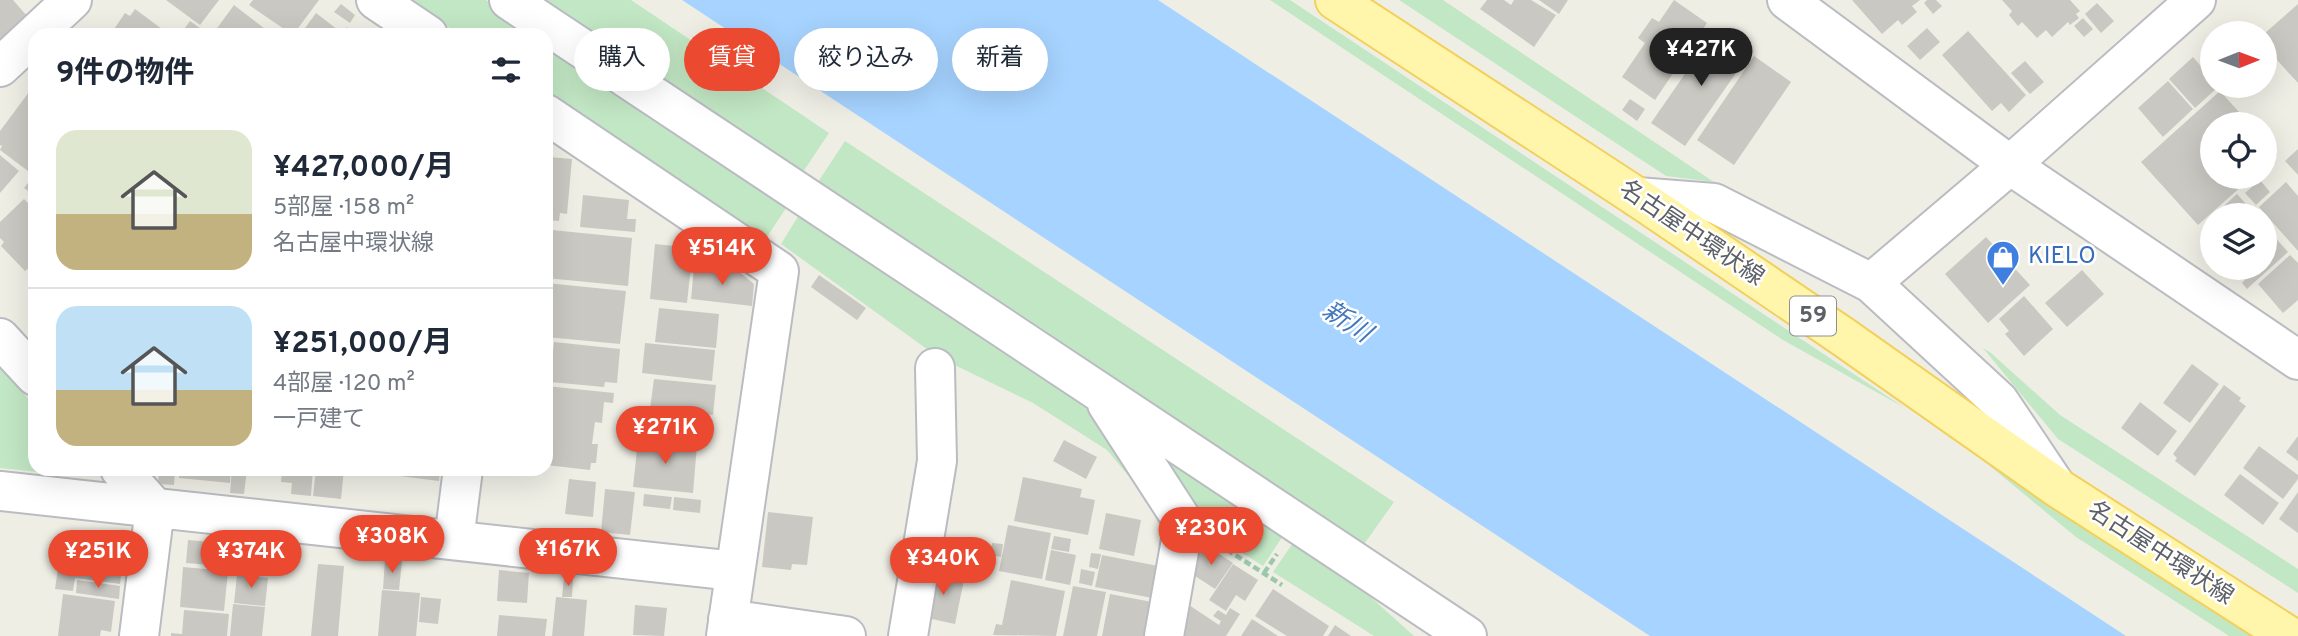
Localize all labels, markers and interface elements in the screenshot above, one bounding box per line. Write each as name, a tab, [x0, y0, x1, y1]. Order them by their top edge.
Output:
north arrow	[2200, 21, 2277, 98]
map controls	[2200, 21, 2277, 280]
chip: 購入	[574, 28, 670, 91]
chip: 賃貸	[684, 28, 780, 91]
chip: 絞り込み	[794, 28, 938, 91]
chip: 新着	[952, 28, 1048, 91]
pin: ¥427K	[1652, 28, 1750, 88]
text: ¥427K	[1665, 36, 1737, 65]
icon: filters	[487, 51, 525, 89]
text: 9件の物件	[56, 56, 194, 93]
button: locate	[2200, 112, 2277, 189]
text: ¥427,000/月	[273, 150, 455, 187]
icon: home	[112, 158, 196, 242]
street label: 名古屋中環状線	[1613, 175, 1769, 293]
text: 5部屋 · 158 m²	[273, 194, 414, 223]
button: layers	[2200, 203, 2277, 280]
pin: ¥514K	[673, 228, 771, 287]
text: 名古屋中環状線	[273, 230, 434, 259]
text: ¥514K	[688, 235, 756, 264]
shop icon: KIELO	[1984, 238, 2022, 287]
place label: KIELO	[2028, 242, 2096, 272]
water label: 新川	[1315, 295, 1379, 353]
road number: 59	[1790, 296, 1836, 336]
text: ¥251,000/月	[273, 326, 453, 363]
icon: home	[112, 334, 196, 418]
text: 4部屋 · 120 m²	[273, 370, 415, 399]
text: 一戸建て	[273, 406, 365, 435]
pin: ¥271K	[616, 406, 714, 466]
text: ¥271K	[632, 414, 698, 443]
street label: 名古屋中環状線	[2081, 496, 2239, 612]
pin: ¥230K	[1162, 508, 1260, 567]
text: ¥230K	[1175, 515, 1247, 544]
pin: ¥308K	[343, 516, 441, 575]
text: ¥308K	[355, 523, 429, 552]
pin: ¥167K	[519, 528, 617, 588]
pin: ¥251K	[49, 530, 147, 590]
pin: ¥374K	[202, 530, 300, 590]
text: ¥167K	[535, 536, 601, 565]
text: ¥251K	[64, 538, 132, 567]
text: ¥374K	[217, 538, 285, 567]
pin: ¥340K	[894, 538, 992, 597]
text: ¥340K	[906, 545, 980, 574]

